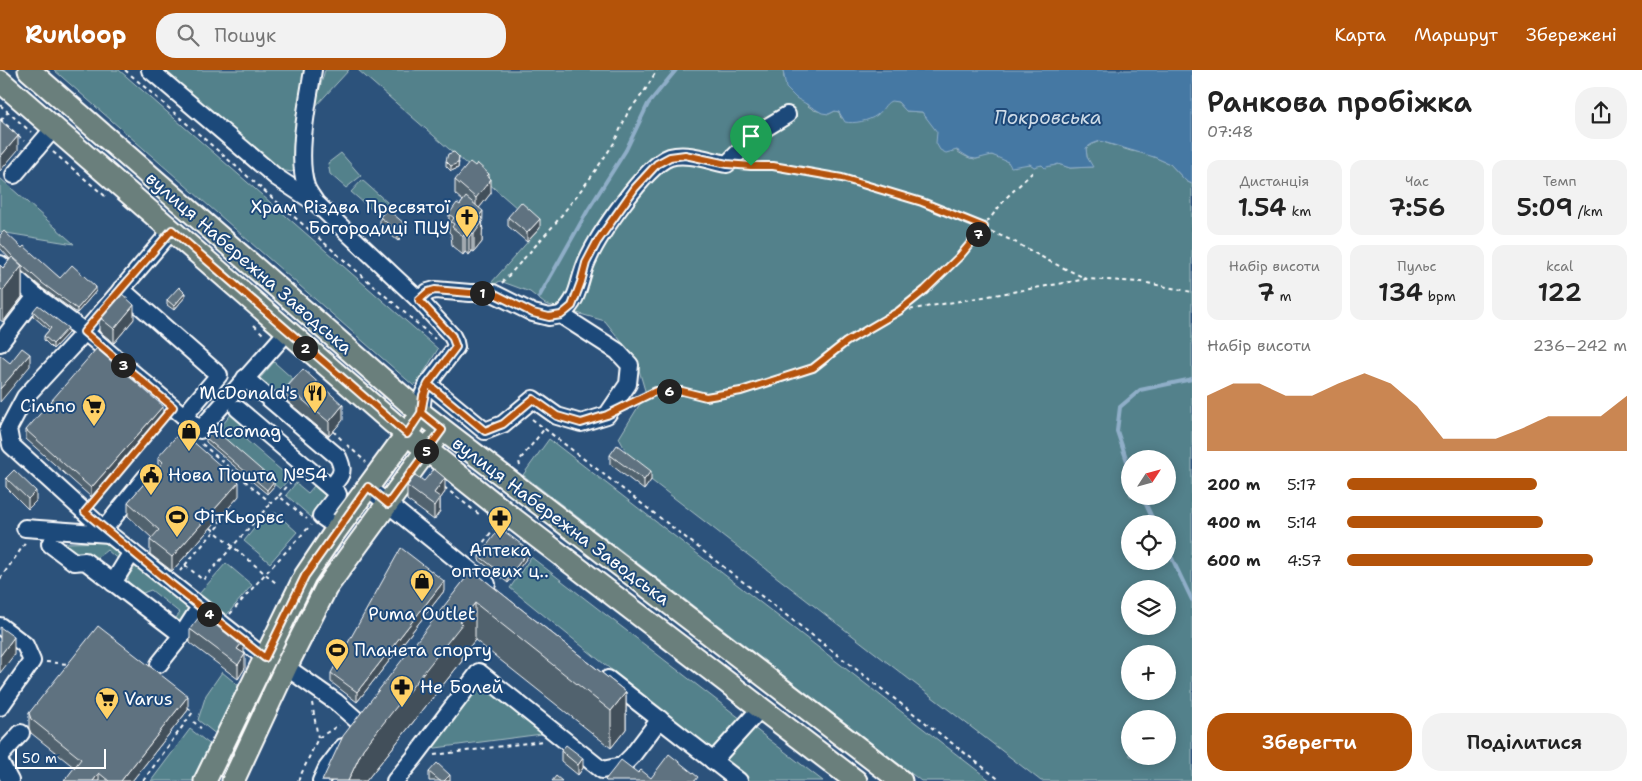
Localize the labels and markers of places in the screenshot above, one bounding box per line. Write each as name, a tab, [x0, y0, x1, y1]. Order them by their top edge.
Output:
pin	[730, 115, 772, 166]
place label: Храм Різдва Пресвятої Богородиці ПЦУ	[251, 195, 451, 240]
church icon: Храм Різдва Пресвятої Богородиці ПЦУ	[454, 204, 480, 238]
pin: 7	[966, 222, 990, 246]
pin: 1	[470, 280, 494, 306]
pin: 2	[292, 336, 318, 360]
pin: 3	[110, 352, 136, 378]
pin: 6	[656, 378, 682, 404]
restaurant icon: McDonald's	[302, 380, 328, 414]
place label: McDonald's	[199, 381, 298, 405]
supermarket icon: Сільпо	[81, 393, 107, 427]
place label: Сільпо	[20, 394, 76, 418]
shop icon: Alcomag	[176, 418, 202, 452]
place label: Alcomag	[206, 419, 281, 443]
pin: 5	[414, 438, 438, 464]
public building icon: Нова Пошта №54	[138, 462, 164, 496]
place label: Нова Пошта №54	[168, 463, 328, 487]
sports icon: ФiтКьорвс	[164, 504, 190, 538]
place label: ФiтКьорвс	[194, 505, 284, 529]
pharmacy icon: Аптека оптових ц‥	[487, 505, 513, 539]
place label: Аптека оптових ц‥	[451, 538, 549, 583]
shop icon: Puma Outlet	[409, 568, 435, 602]
pin: 4	[196, 602, 222, 626]
place label: Puma Outlet	[368, 602, 476, 626]
sports icon: Планета спорту	[324, 637, 350, 671]
place label: Планета спорту	[354, 638, 492, 662]
pharmacy icon: Не Болей	[389, 674, 415, 708]
place label: Не Болей	[420, 675, 504, 699]
supermarket icon: Varus	[94, 686, 120, 720]
place label: Varus	[124, 687, 173, 711]

